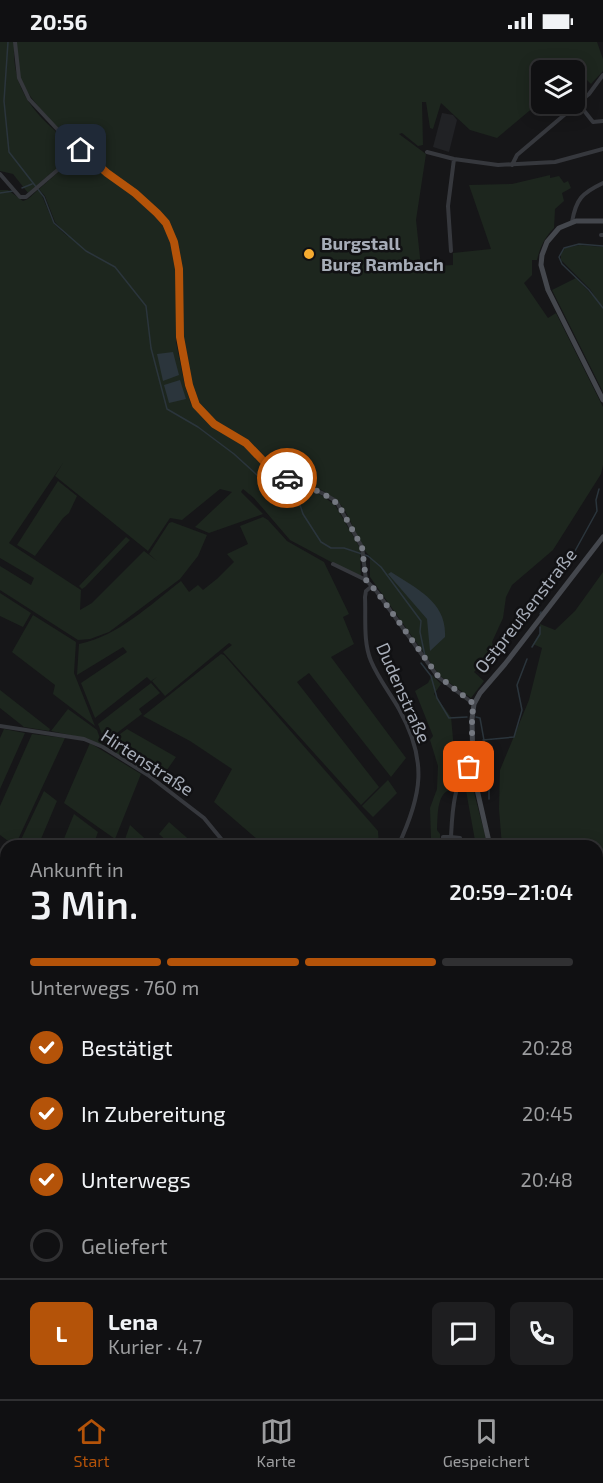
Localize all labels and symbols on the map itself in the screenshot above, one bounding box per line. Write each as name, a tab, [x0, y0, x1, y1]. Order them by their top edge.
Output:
pin	[55, 124, 106, 175]
place label: Burgstall Burg Rambach	[321, 232, 444, 275]
marker: Burgstall Burg Rambach	[302, 247, 316, 261]
courier	[257, 448, 317, 508]
street label: Ostpreußenstraße	[470, 543, 581, 677]
street label: Dudenstraße	[372, 639, 436, 746]
street label: Hirtenstraße	[97, 724, 198, 800]
pin	[443, 741, 494, 792]

